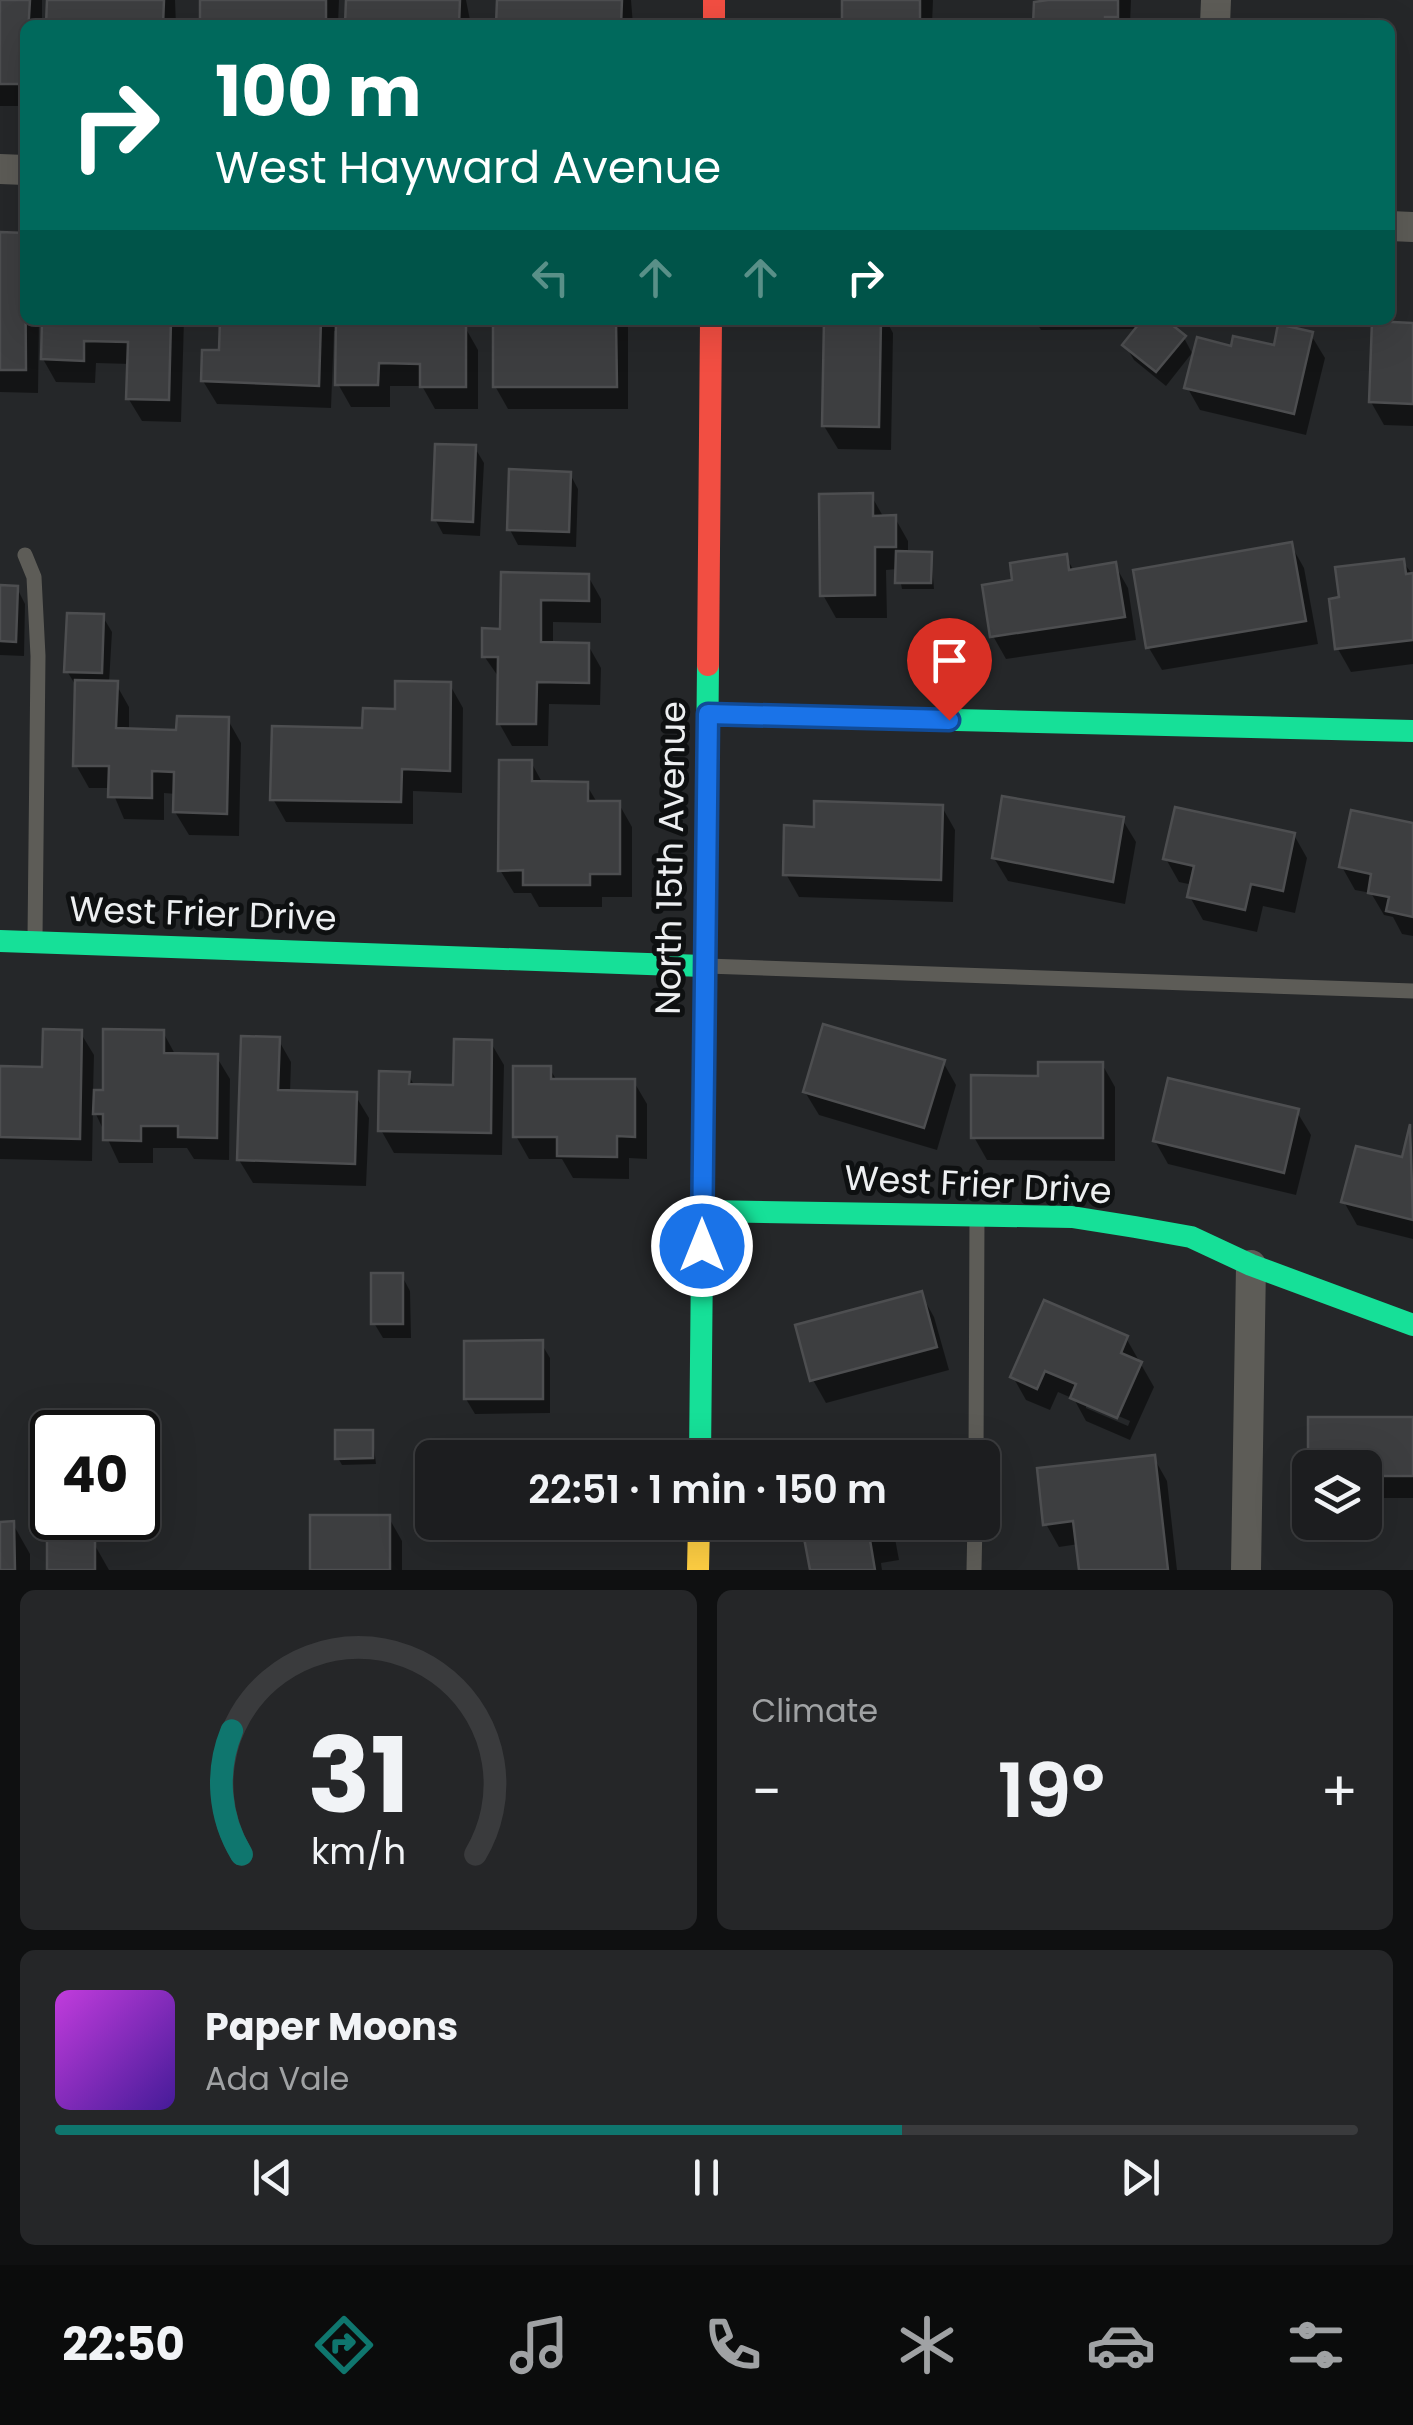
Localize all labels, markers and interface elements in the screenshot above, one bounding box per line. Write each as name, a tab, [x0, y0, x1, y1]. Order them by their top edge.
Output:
text: 100 m	[215, 42, 422, 141]
icon: right	[50, 60, 180, 190]
text: West Hayward Avenue	[215, 136, 721, 199]
icon: left	[523, 250, 578, 305]
icon: ahead	[628, 250, 683, 305]
icon: ahead	[733, 250, 788, 305]
icon: right	[838, 250, 893, 305]
pin	[907, 618, 992, 721]
icon: arrive	[922, 633, 977, 688]
street label: North 15th Avenue	[643, 701, 697, 1015]
street label: West Frier Drive	[69, 884, 337, 942]
street label: West Frier Drive	[843, 1153, 1113, 1215]
position arrow	[650, 1194, 754, 1298]
speed limit sign: 40	[30, 1410, 160, 1540]
map controls	[1292, 1450, 1382, 1540]
button: layers	[1292, 1450, 1382, 1540]
text: 22:51 · 1 min · 150 m	[528, 1463, 887, 1516]
text: Climate	[752, 1688, 878, 1733]
text: 31	[307, 1703, 409, 1848]
text: 19°	[997, 1738, 1105, 1843]
text: −	[752, 1753, 782, 1830]
text: +	[1320, 1753, 1358, 1830]
text: km/h	[311, 1826, 406, 1877]
text: Paper Moons	[205, 2000, 458, 2053]
text: Ada Vale	[205, 2056, 349, 2101]
icon: previous	[245, 2150, 300, 2205]
icon: pause	[679, 2150, 734, 2205]
icon: next	[1113, 2150, 1168, 2205]
icon: directions	[309, 2310, 379, 2380]
icon: music	[504, 2310, 574, 2380]
icon: phone	[698, 2310, 768, 2380]
icon: climate	[892, 2310, 962, 2380]
icon: car	[1086, 2310, 1156, 2380]
icon: filters	[1281, 2310, 1351, 2380]
text: 22:50	[62, 2313, 185, 2376]

